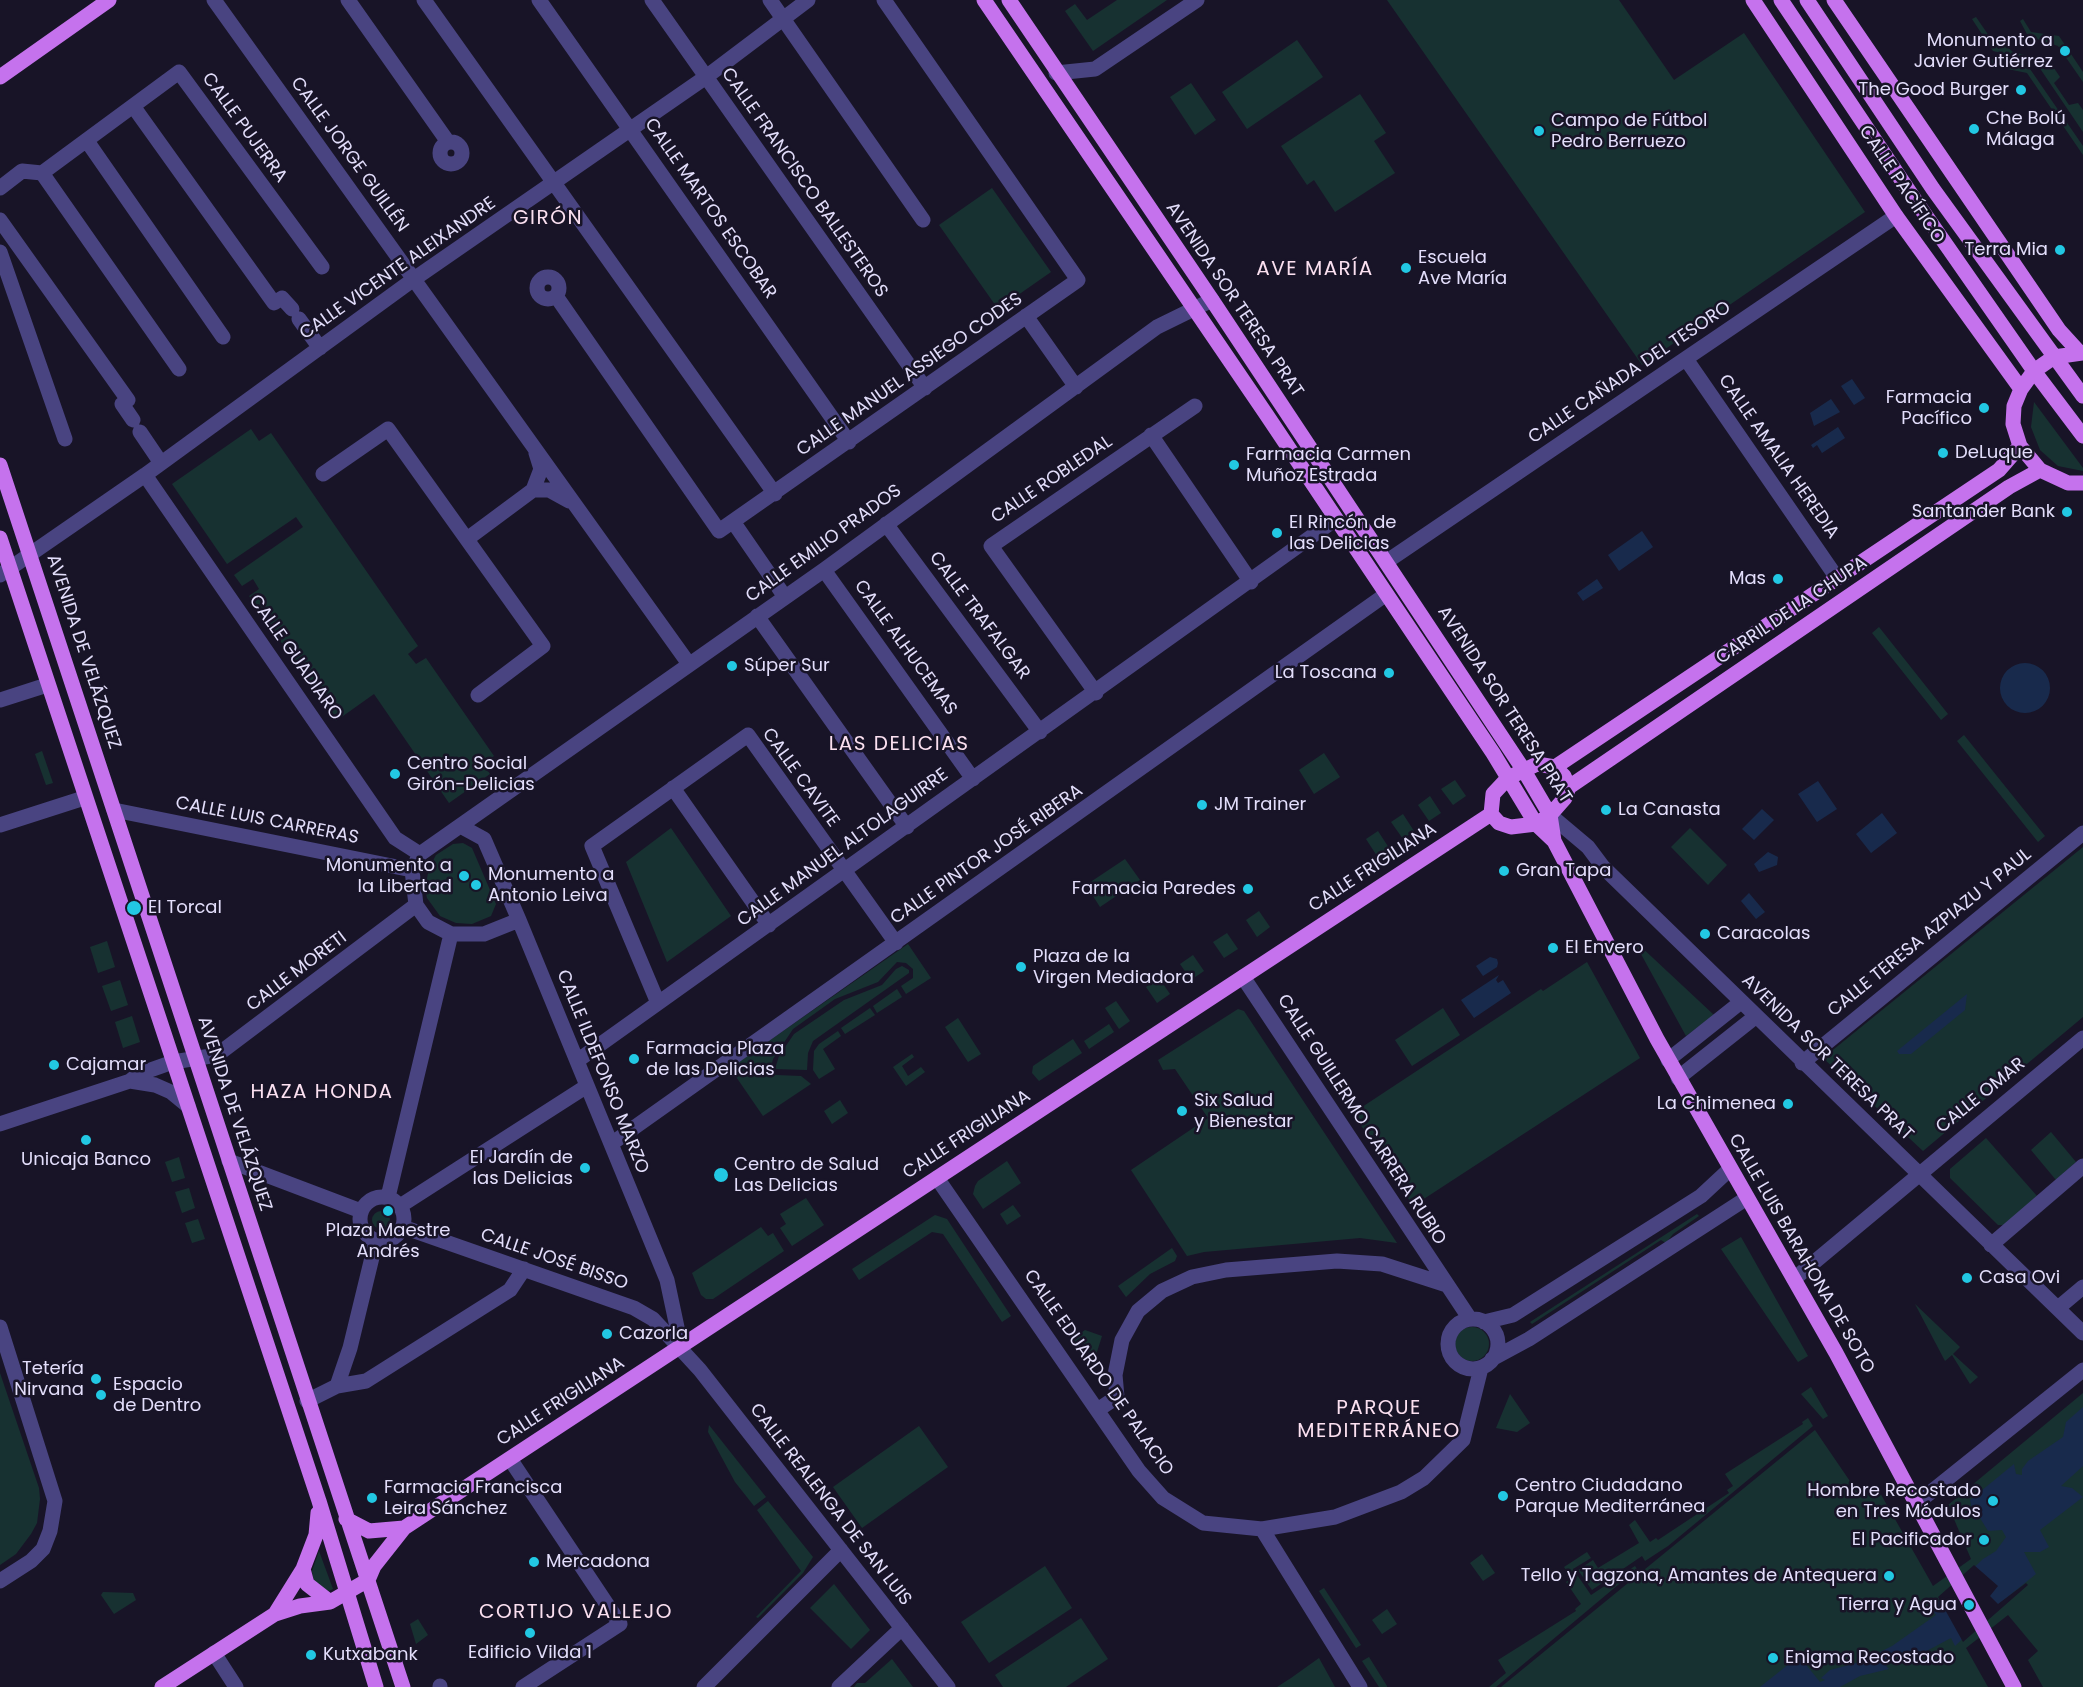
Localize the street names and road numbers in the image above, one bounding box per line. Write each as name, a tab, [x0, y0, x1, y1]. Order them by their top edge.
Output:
street label: CALLE FRANCISCO BALLESTEROS	[716, 64, 892, 302]
street label: CALLE PUJERRA	[197, 69, 291, 187]
street label: CALLE JORGE GUILLÉN	[286, 73, 412, 237]
street label: CALLE MARTOS ESCOBAR	[639, 115, 781, 303]
street label: CALLE PACÍFICO	[1853, 122, 1949, 248]
street label: CALLE VICENTE ALEIXANDRE	[296, 193, 500, 345]
street label: AVENIDA SOR TERESA PRAT	[1161, 198, 1307, 402]
street label: CALLE MANUEL ASSIEGO CODES	[793, 289, 1027, 461]
street label: CALLE CAÑADA DEL TESORO	[1525, 297, 1735, 449]
street label: CALLE AMALIA HEREDIA	[1713, 371, 1843, 543]
street label: CALLE ROBLEDAL	[987, 432, 1117, 528]
street label: CALLE EMILIO PRADOS	[742, 480, 906, 608]
street label: CALLE TRAFALGAR	[924, 548, 1034, 684]
street label: AVENIDA DE VELÁZQUEZ	[41, 552, 125, 752]
street label: CARRIL DE LA CHUPA	[1712, 552, 1872, 670]
street label: CALLE ALHUCEMAS	[849, 576, 961, 720]
street label: CALLE GUADIARO	[244, 591, 346, 725]
street label: AVENIDA SOR TERESA PRAT	[1432, 602, 1576, 808]
street label: CALLE CAVITE	[757, 724, 843, 832]
street label: CALLE MANUEL ALTOLAGUIRRE	[733, 764, 953, 932]
street label: CALLE PINTOR JOSÉ RIBERA	[887, 780, 1087, 930]
street label: CALLE LUIS CARRERAS	[174, 793, 360, 849]
street label: CALLE FRIGILIANA	[1305, 819, 1441, 917]
street label: CALLE TERESA AZPIAZU Y PAUL	[1824, 844, 2036, 1022]
street label: CALLE MORETI	[243, 927, 351, 1017]
street label: CALLE ILDEFONSO MARZO	[551, 967, 653, 1177]
street label: AVENIDA SOR TERESA PRAT	[1737, 970, 1917, 1146]
street label: CALLE GUILLERMO CARRERA RUBIO	[1272, 991, 1450, 1249]
street label: AVENIDA DE VELÁZQUEZ	[192, 1014, 276, 1214]
street label: CALLE OMAR	[1932, 1054, 2030, 1138]
street label: CALLE FRIGILIANA	[899, 1086, 1035, 1184]
street label: CALLE LUIS BARAHONA DE SOTO	[1723, 1130, 1879, 1378]
street label: CALLE JOSÉ BISSO	[477, 1225, 631, 1295]
street label: CALLE EDUARDO DE PALACIO	[1019, 1266, 1177, 1480]
street label: CALLE FRIGILIANA	[493, 1353, 629, 1451]
street label: CALLE REALENGA DE SAN LUIS	[744, 1400, 916, 1610]

